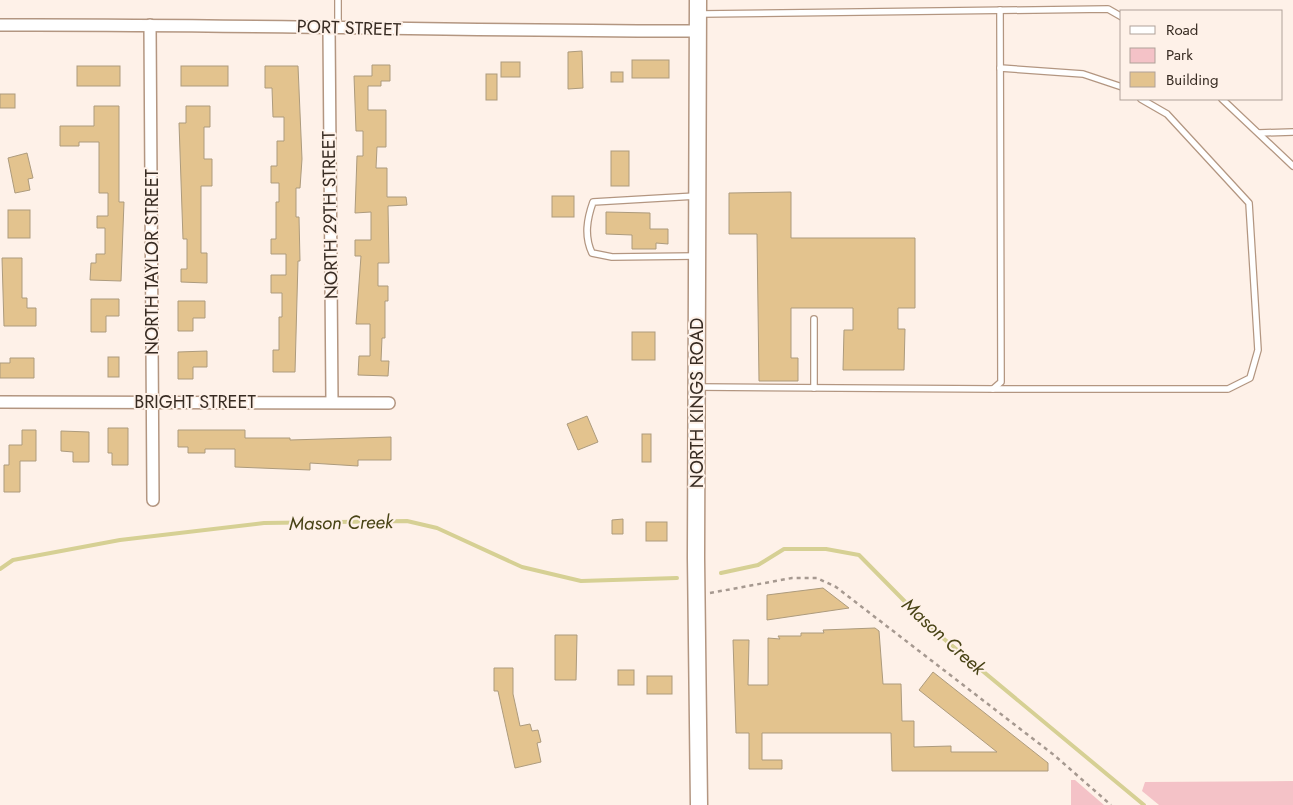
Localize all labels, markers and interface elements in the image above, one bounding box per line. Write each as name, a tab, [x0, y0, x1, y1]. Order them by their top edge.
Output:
legend	[1120, 10, 1283, 100]
street label: PORT STREET	[296, 13, 402, 43]
text: Road	[1166, 19, 1198, 41]
text: Park	[1166, 44, 1193, 66]
text: Building	[1166, 69, 1218, 91]
street label: NORTH 29TH STREET	[316, 130, 344, 299]
street label: NORTH TAYLOR STREET	[139, 168, 165, 355]
street label: NORTH KINGS ROAD	[684, 318, 710, 488]
street label: BRIGHT STREET	[134, 389, 256, 415]
water label: Mason Creek	[289, 508, 394, 537]
water label: Mason Creek	[896, 592, 992, 682]

